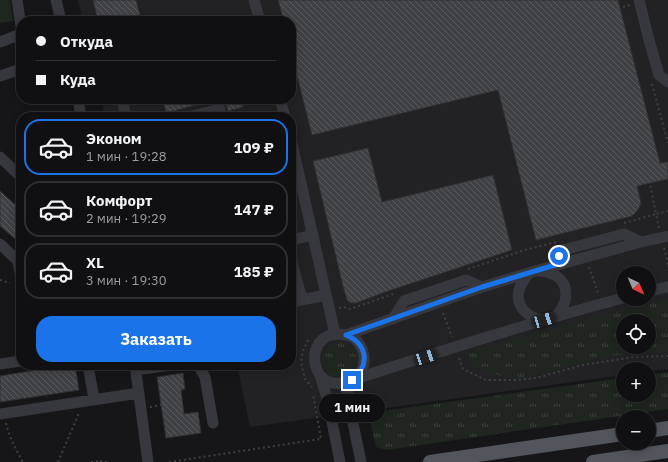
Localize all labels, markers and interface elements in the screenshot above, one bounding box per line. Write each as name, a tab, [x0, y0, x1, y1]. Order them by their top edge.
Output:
text: Откуда	[60, 32, 113, 51]
text: Куда	[60, 70, 96, 89]
icon: car	[38, 129, 74, 165]
text: Эконом	[86, 129, 142, 148]
text: 109 ₽	[234, 138, 274, 157]
text: 1 мин · 19:28	[86, 148, 167, 165]
icon: car	[38, 191, 74, 227]
text: Комфорт	[86, 191, 152, 210]
text: 147 ₽	[234, 200, 274, 219]
text: 2 мин · 19:29	[86, 210, 167, 227]
route start	[550, 247, 568, 265]
icon: car	[38, 253, 74, 289]
text: XL	[86, 253, 104, 272]
text: 185 ₽	[234, 262, 274, 281]
north arrow	[616, 266, 656, 306]
map controls	[616, 266, 656, 450]
text: 3 мин · 19:30	[86, 272, 167, 289]
car	[531, 311, 557, 329]
button: locate	[616, 314, 656, 354]
button: Заказать	[36, 316, 276, 362]
car	[413, 348, 439, 366]
button: +	[616, 362, 656, 402]
route end	[343, 371, 361, 389]
callout: 1 мин	[319, 394, 385, 422]
text: 1 мин	[334, 399, 370, 416]
button: −	[616, 410, 656, 450]

